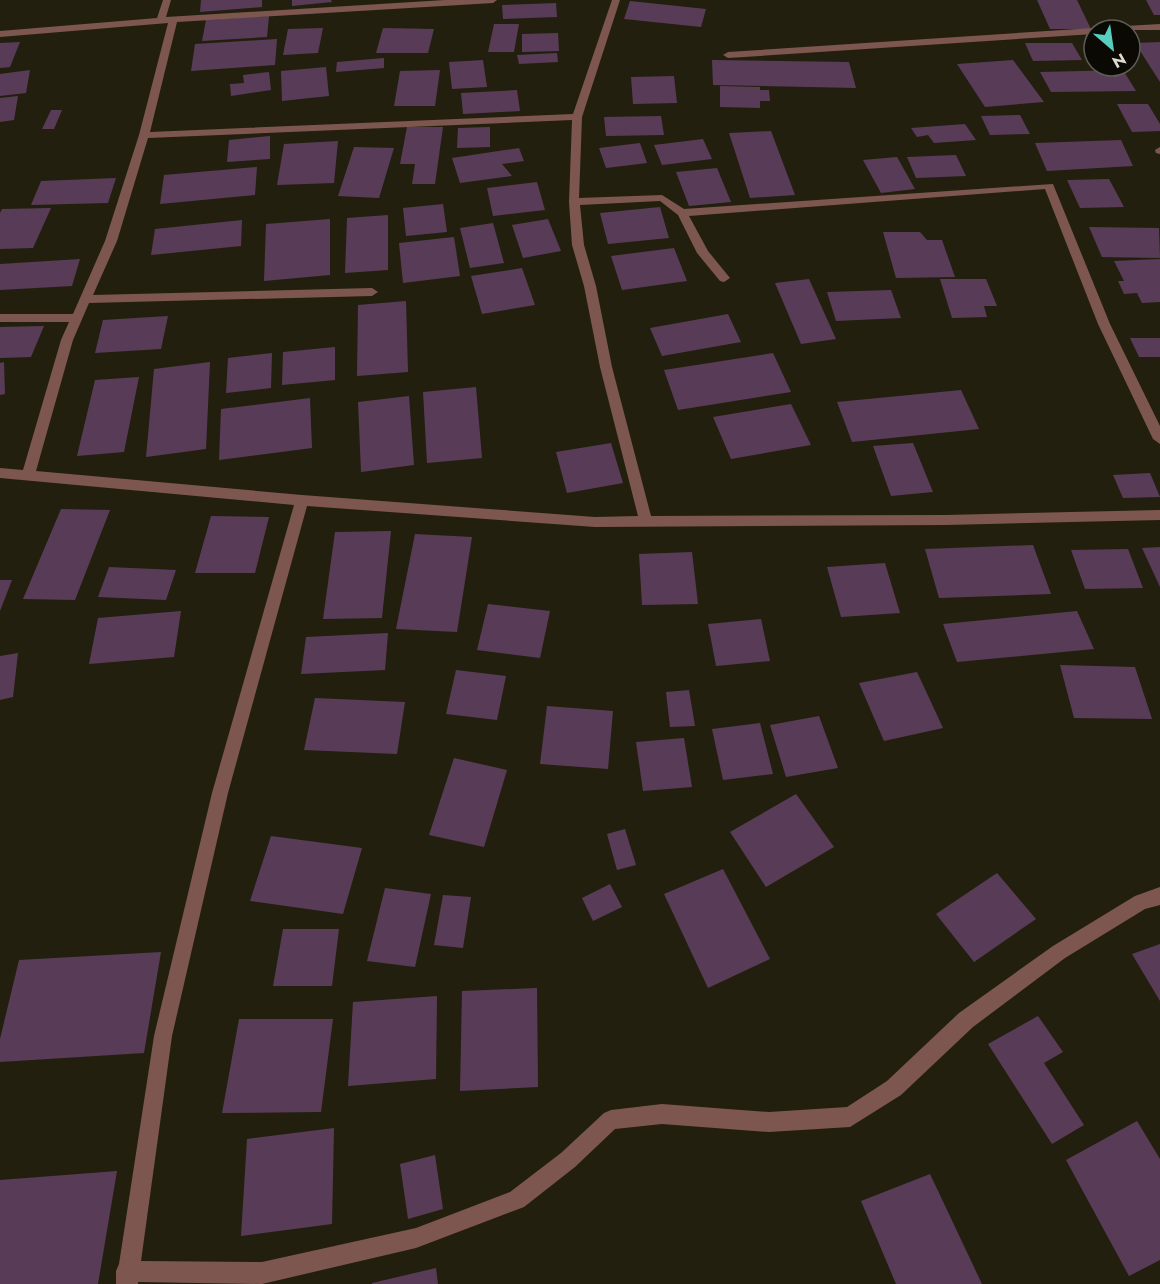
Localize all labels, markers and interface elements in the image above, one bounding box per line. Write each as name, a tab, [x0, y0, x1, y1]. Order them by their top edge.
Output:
north arrow	[1082, 18, 1142, 78]
text: N	[1108, 48, 1130, 74]

